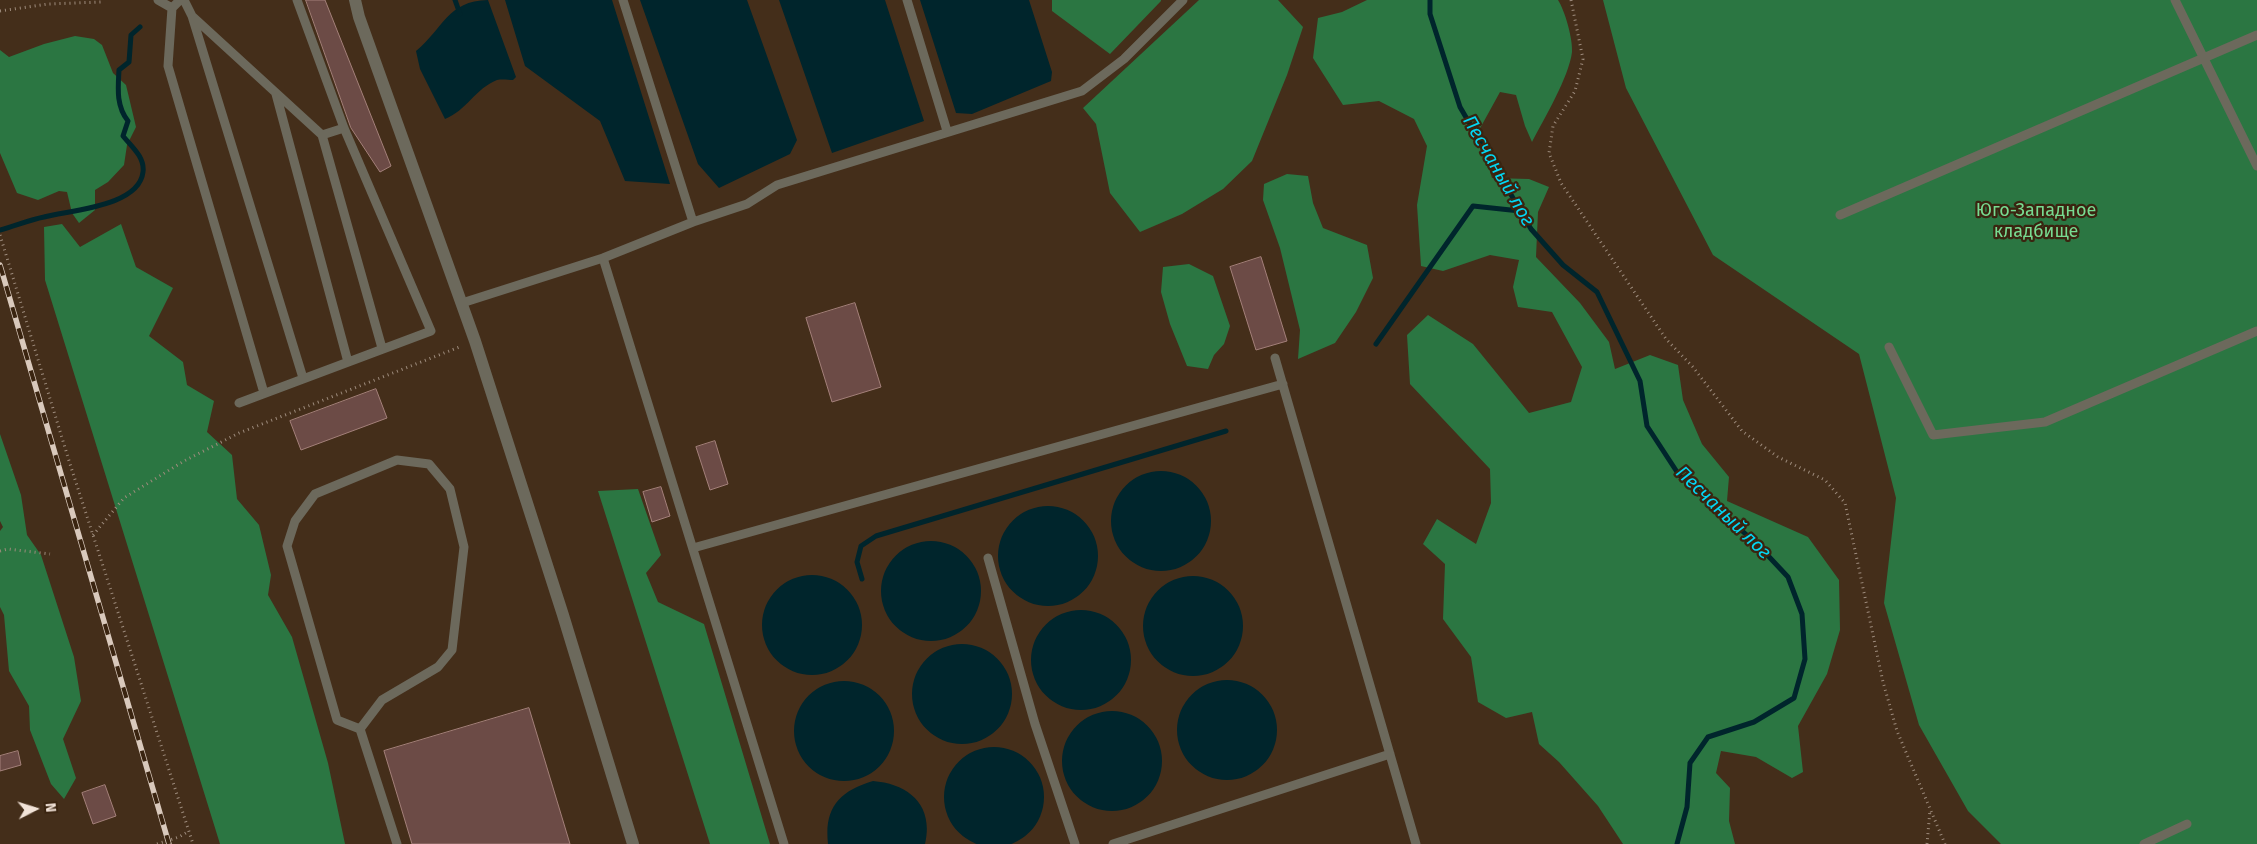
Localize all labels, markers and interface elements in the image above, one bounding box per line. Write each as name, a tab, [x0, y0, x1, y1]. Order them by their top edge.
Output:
water label: Песчаный лог	[1457, 112, 1539, 230]
park label: Юго-Западное кладбище	[1976, 200, 2096, 242]
water label: Песчаный лог	[1671, 462, 1775, 564]
north arrow	[10, 784, 60, 834]
text: N	[42, 802, 59, 813]

